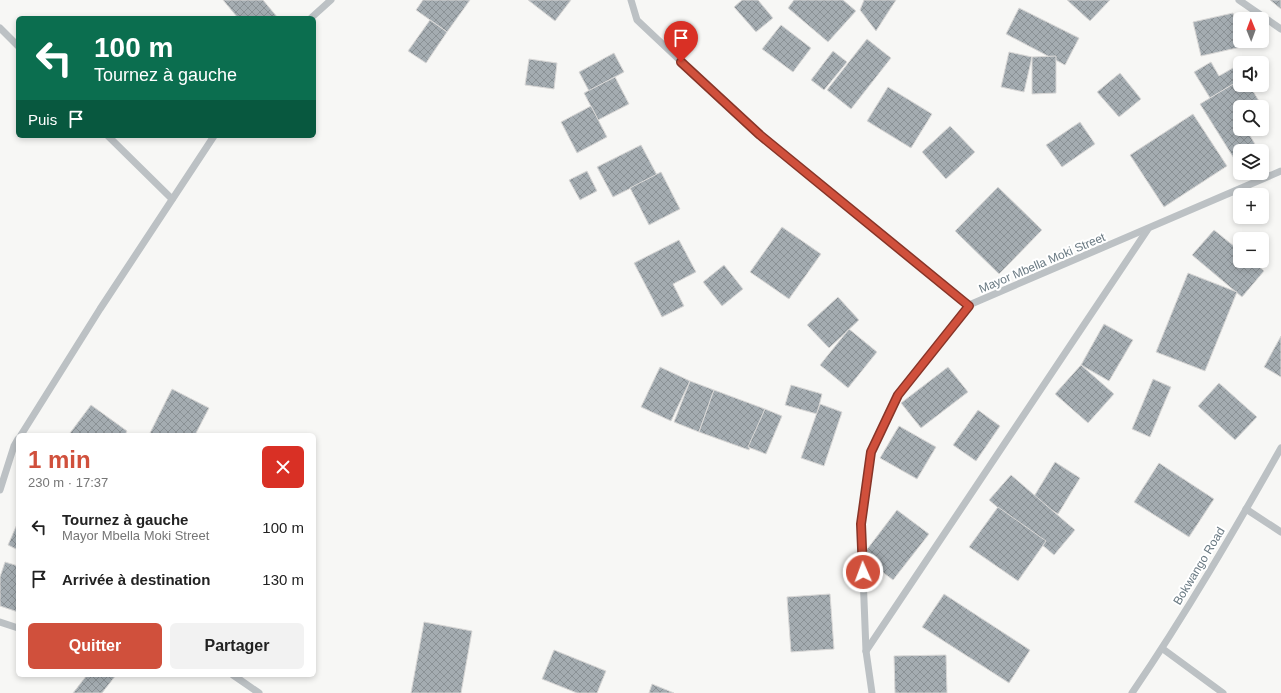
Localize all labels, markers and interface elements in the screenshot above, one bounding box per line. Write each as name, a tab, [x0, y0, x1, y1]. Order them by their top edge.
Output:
north arrow	[1233, 12, 1269, 48]
map controls	[1233, 12, 1269, 268]
pin	[664, 21, 698, 62]
icon: arrive	[670, 27, 692, 49]
icon: left	[28, 32, 80, 84]
text: 100 m	[94, 32, 173, 63]
button: sound	[1233, 56, 1269, 92]
text: Tournez à gauche	[94, 65, 237, 85]
button: search	[1233, 100, 1269, 136]
icon: arrive	[65, 108, 87, 130]
text: Puis	[28, 111, 57, 128]
button: layers	[1233, 144, 1269, 180]
button: +	[1233, 188, 1269, 224]
street label: Mayor Mbella Moki Street	[977, 230, 1108, 296]
button: −	[1233, 232, 1269, 268]
text: 1 min	[28, 446, 91, 473]
button: close	[262, 446, 304, 488]
text: 230 m · 17:37	[28, 475, 108, 490]
text: Tournez à gauche	[62, 511, 188, 528]
icon: left	[28, 516, 50, 538]
text: 100 m	[262, 519, 304, 536]
street label: Bokwango Road	[1170, 525, 1228, 607]
text: Mayor Mbella Moki Street	[62, 528, 209, 543]
position arrow	[842, 551, 884, 593]
icon: arrive	[28, 568, 50, 590]
text: Arrivée à destination	[62, 571, 210, 588]
text: 130 m	[262, 571, 304, 588]
button: Quitter	[28, 623, 162, 669]
button: Partager	[170, 623, 304, 669]

